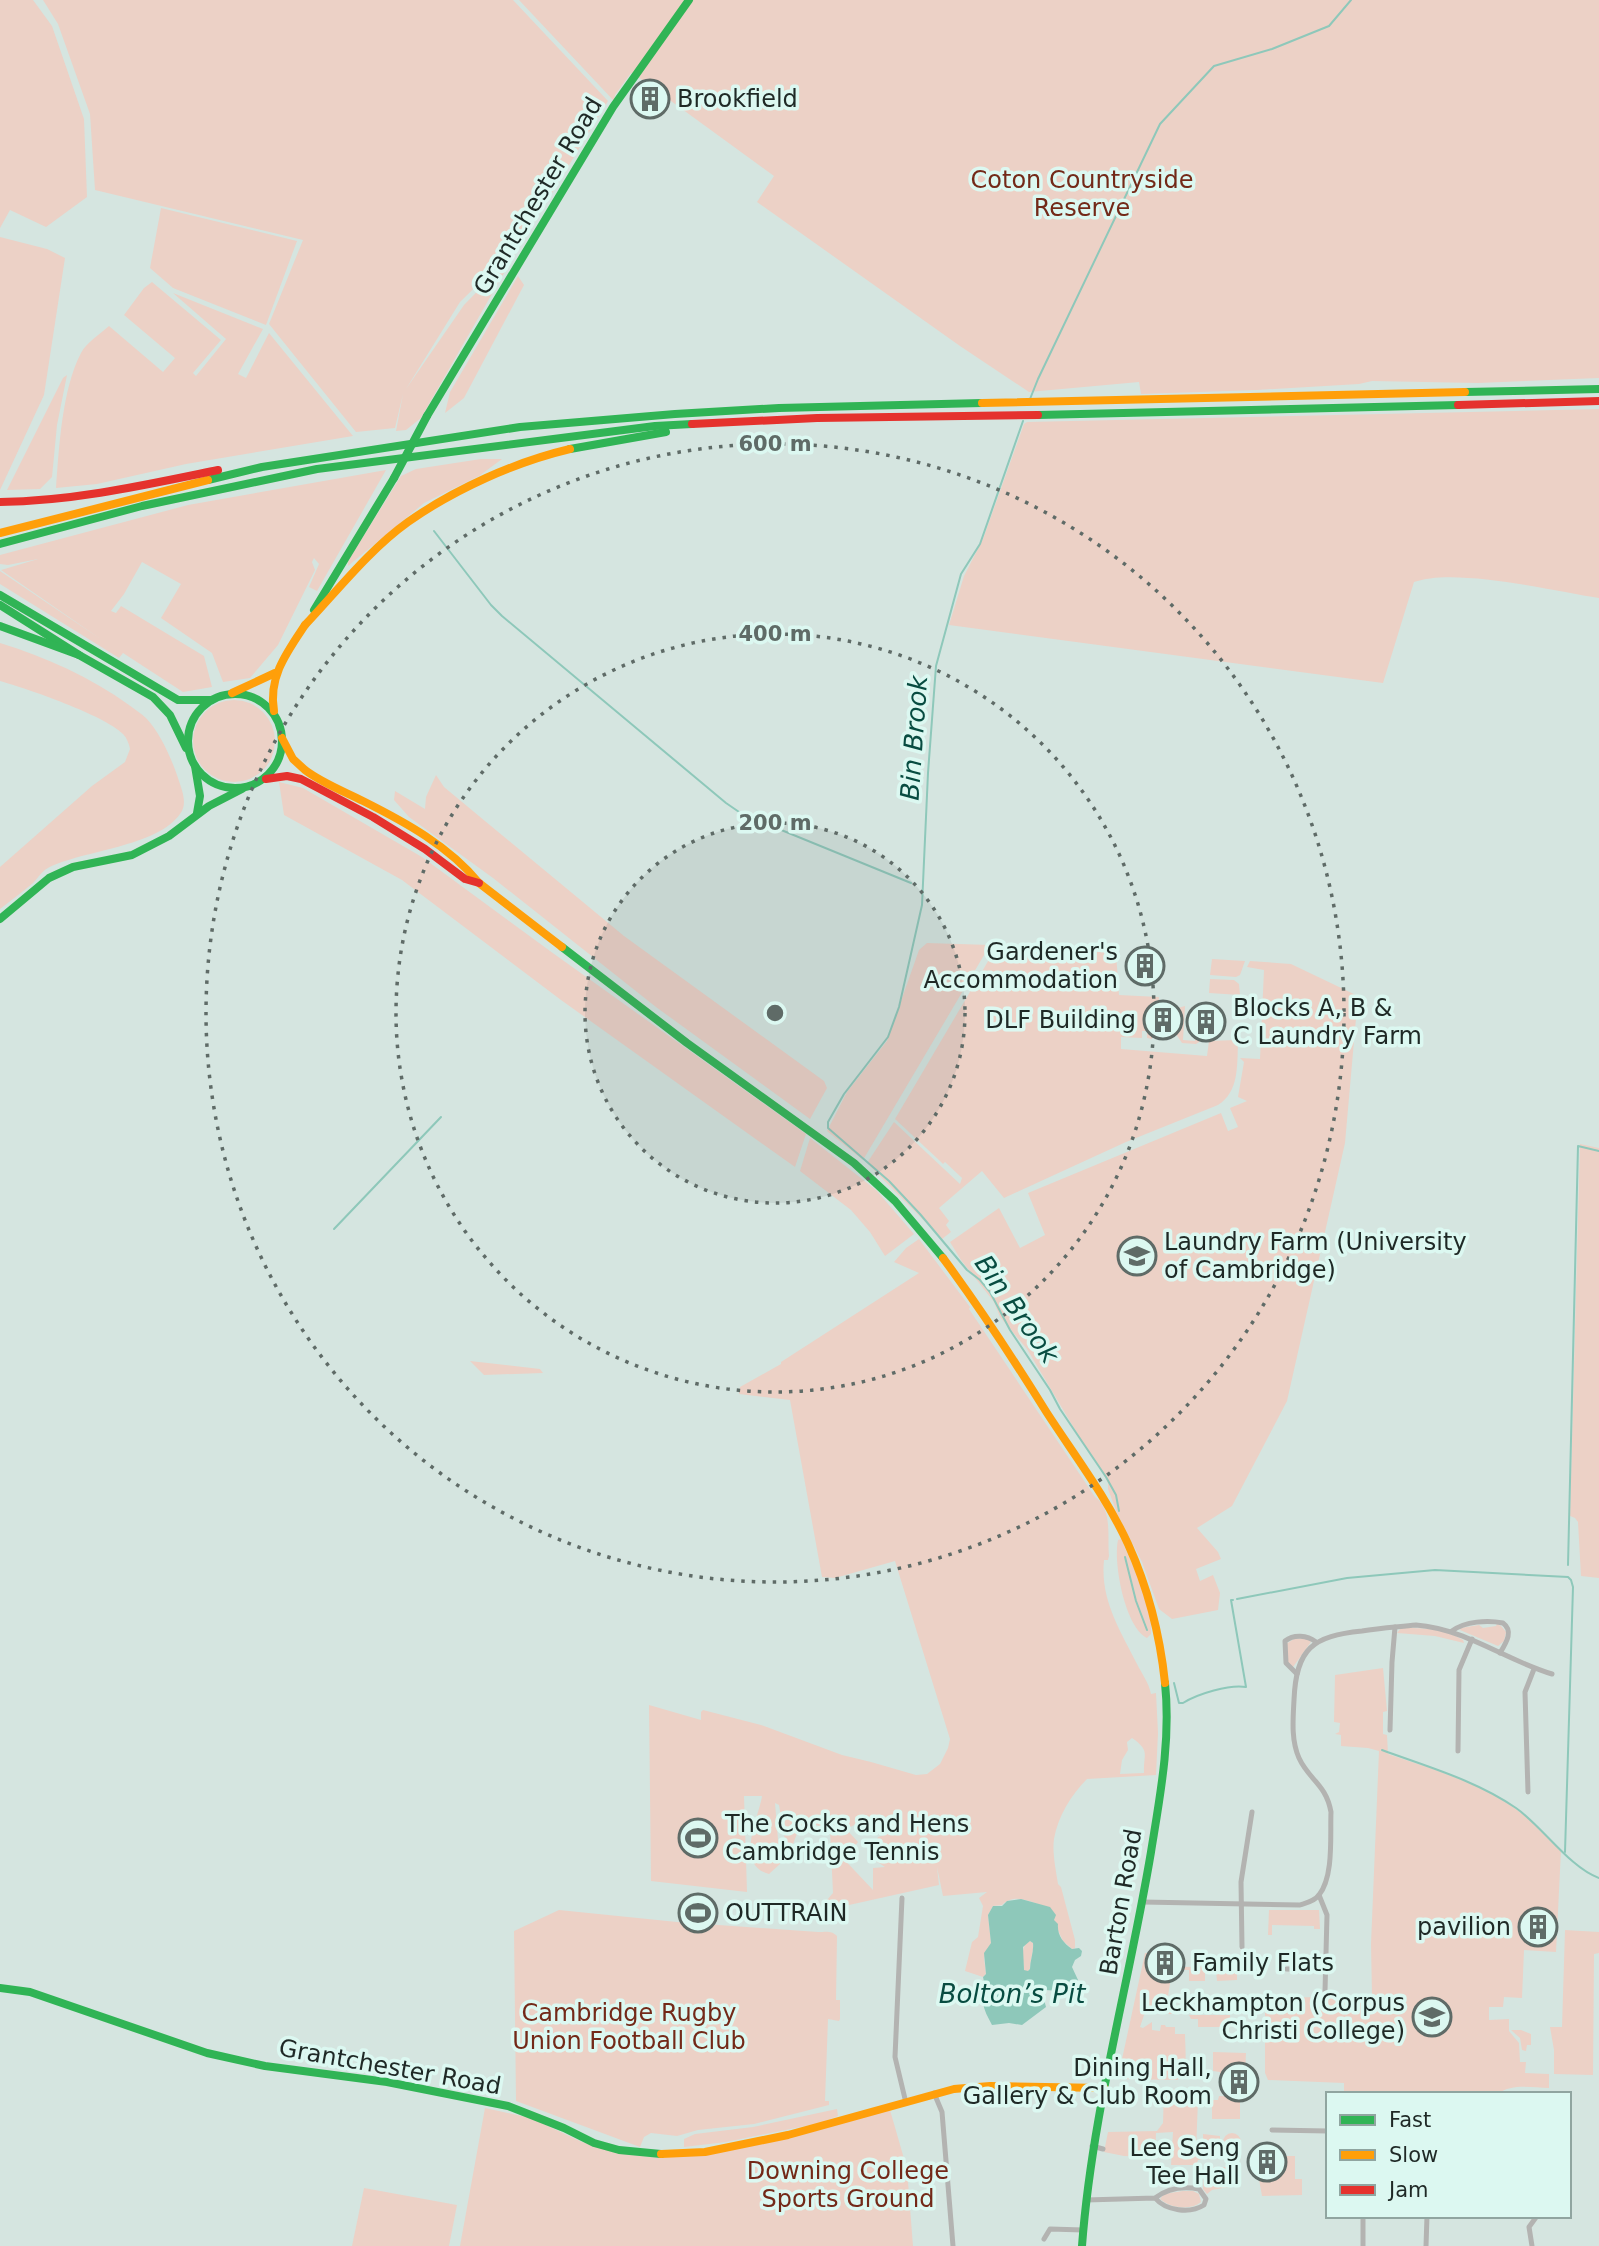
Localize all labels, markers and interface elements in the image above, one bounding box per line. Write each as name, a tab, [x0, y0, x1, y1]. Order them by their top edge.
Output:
building icon: Brookfield	[629, 78, 671, 120]
place label: Brookfield	[677, 85, 798, 113]
street label: Grantchester Road	[468, 92, 608, 300]
park label: Coton Countryside Reserve	[971, 166, 1193, 222]
text: 600 m	[738, 432, 812, 456]
text: 400 m	[738, 622, 812, 646]
water label: Bin Brook	[895, 674, 933, 801]
text: 200 m	[738, 811, 812, 835]
place label: Gardener's Accommodation	[924, 938, 1118, 994]
building icon: Gardener's Accommodation	[1124, 945, 1166, 987]
place label: Blocks A, B & C Laundry Farm	[1233, 994, 1422, 1050]
building icon: DLF Building	[1142, 999, 1184, 1041]
centre of rings	[763, 1001, 787, 1025]
building icon: Blocks A, B & C Laundry Farm	[1185, 1001, 1227, 1043]
place label: DLF Building	[985, 1006, 1136, 1034]
place label: Laundry Farm (University of Cambridge)	[1164, 1228, 1467, 1284]
school or university icon: Laundry Farm (University of Cambridge)	[1116, 1235, 1158, 1277]
water label: Bin Brook	[969, 1249, 1066, 1370]
place label: The Cocks and Hens Cambridge Tennis	[724, 1810, 969, 1866]
sports icon: The Cocks and Hens Cambridge Tennis	[677, 1817, 719, 1859]
street label: Barton Road	[1094, 1827, 1148, 1977]
sports icon: OUTTRAIN	[677, 1892, 719, 1934]
place label: OUTTRAIN	[725, 1899, 848, 1927]
building icon: pavilion	[1517, 1906, 1559, 1948]
place label: pavilion	[1417, 1913, 1511, 1941]
building icon: Family Flats	[1144, 1942, 1186, 1984]
place label: Family Flats	[1192, 1949, 1334, 1977]
water label: Bolton’s Pit	[939, 1979, 1086, 2009]
place label: Leckhampton (Corpus Christi College)	[1141, 1989, 1405, 2045]
school or university icon: Leckhampton (Corpus Christi College)	[1411, 1996, 1453, 2038]
park label: Cambridge Rugby Union Football Club	[512, 1999, 746, 2055]
street label: Grantchester Road	[277, 2034, 503, 2100]
place label: Dining Hall, Gallery & Club Room	[963, 2054, 1212, 2110]
building icon: Dining Hall, Gallery & Club Room	[1218, 2061, 1260, 2103]
legend	[1326, 2092, 1571, 2218]
text: Fast	[1389, 2108, 1431, 2132]
place label: Lee Seng Tee Hall	[1129, 2134, 1240, 2190]
building icon: Lee Seng Tee Hall	[1246, 2141, 1288, 2183]
text: Slow	[1389, 2143, 1438, 2167]
park label: Downing College Sports Ground	[747, 2157, 949, 2213]
text: Jam	[1387, 2178, 1429, 2202]

